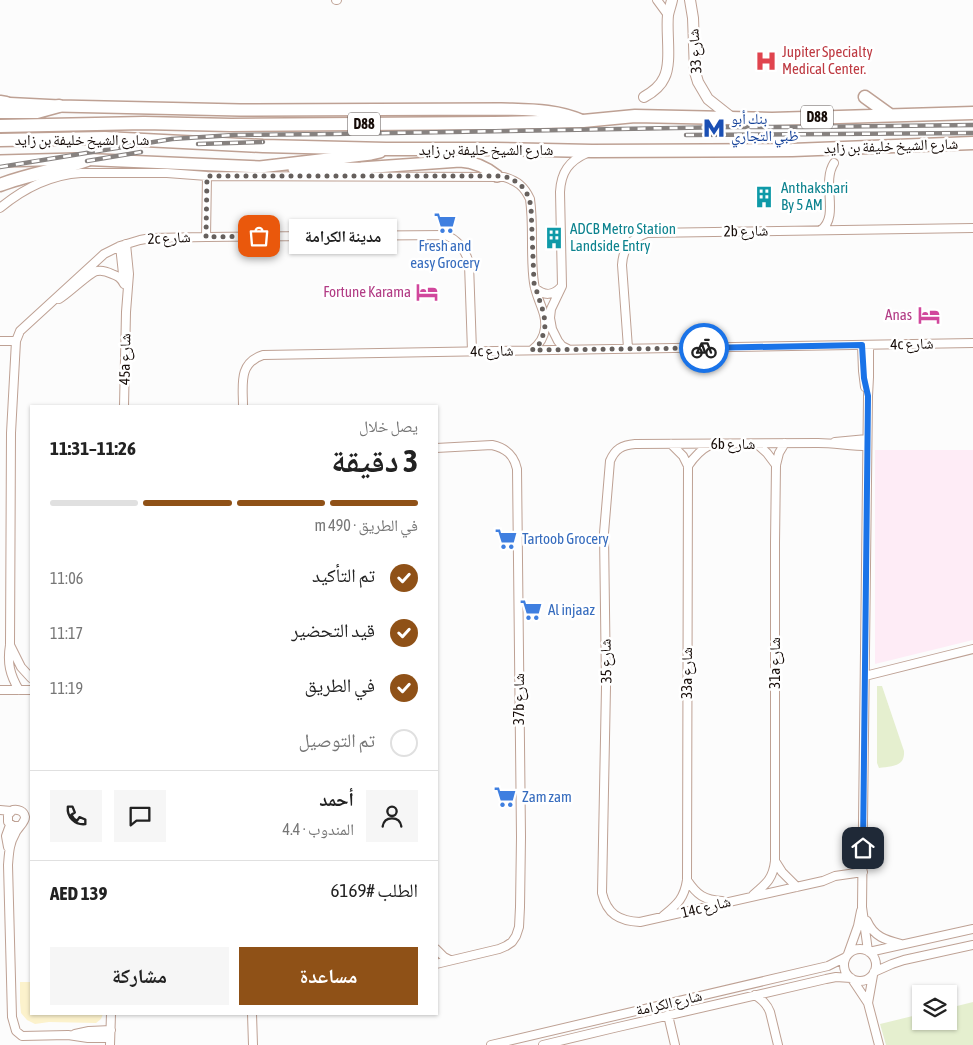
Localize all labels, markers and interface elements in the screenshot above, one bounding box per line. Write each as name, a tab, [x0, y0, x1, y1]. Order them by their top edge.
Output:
street label: شارع 33	[684, 28, 707, 74]
place label: Jupiter Specialty Medical Center.	[782, 43, 873, 77]
hospital icon: Jupiter Specialty Medical Center.	[753, 48, 779, 74]
road number: D88	[801, 105, 833, 128]
place label: بنك أبو ظبي التجاري	[731, 110, 799, 148]
road number: D88	[348, 112, 380, 136]
metro station icon: بنك أبو ظبي التجاري	[701, 115, 727, 141]
street label: شارع الشيخ خليفة بن زايد	[15, 131, 149, 150]
street label: شارع الشيخ خليفة بن زايد	[823, 135, 959, 158]
street label: شارع الشيخ خليفة بن زايد	[419, 141, 553, 160]
place label: Anthakshari By 5 AM	[781, 179, 848, 213]
building icon: Anthakshari By 5 AM	[751, 184, 777, 210]
supermarket icon: Fresh and easy Grocery	[432, 210, 458, 236]
pin	[238, 215, 280, 257]
callout: مدينة الكرامة	[289, 218, 396, 254]
place label: ADCB Metro Station Landside Entry	[570, 220, 676, 254]
icon: bag	[245, 222, 273, 250]
street label: 2b شارع	[723, 222, 769, 241]
building icon: ADCB Metro Station Landside Entry	[541, 225, 567, 251]
text: مدينة الكرامة	[305, 227, 381, 245]
street label: 2c شارع	[147, 228, 191, 249]
place label: Fresh and easy Grocery	[410, 237, 480, 271]
hotel icon: Fortune Karama	[414, 279, 440, 305]
place label: Fortune Karama	[323, 283, 411, 300]
hotel icon: Anas	[916, 302, 942, 328]
place label: Anas	[885, 306, 912, 323]
courier	[679, 323, 729, 373]
street label: 45a شارع	[116, 333, 135, 385]
icon: bike	[690, 334, 718, 362]
street label: 4c شارع	[890, 335, 934, 354]
street label: 4c شارع	[470, 342, 514, 361]
text: يصل خلال	[359, 417, 418, 435]
street label: 6b شارع	[711, 435, 755, 454]
text: 11:26–11:31	[50, 437, 136, 459]
text: 3 دقيقة	[331, 442, 418, 479]
text: في الطريق · 490 m	[315, 516, 418, 534]
supermarket icon: Tartoob Grocery	[493, 526, 519, 552]
place label: Tartoob Grocery	[522, 530, 609, 547]
text: تم التأكيد	[312, 564, 375, 586]
icon: check	[390, 564, 418, 592]
text: 11:06	[50, 569, 83, 587]
supermarket icon: Al injaaz	[518, 597, 544, 623]
place label: Al injaaz	[548, 601, 596, 618]
text: قيد التحضير	[291, 619, 375, 641]
icon: check	[390, 619, 418, 647]
text: 11:17	[50, 624, 83, 642]
street label: 31a شارع	[766, 637, 785, 689]
street label: شارع 35	[597, 638, 616, 683]
street label: 33a شارع	[678, 647, 697, 699]
street label: 37b شارع	[510, 673, 529, 725]
text: في الطريق	[304, 674, 375, 696]
icon: check	[390, 674, 418, 702]
text: 11:19	[50, 679, 83, 697]
text: تم التوصيل	[299, 729, 375, 751]
supermarket icon: Zam zam	[492, 784, 518, 810]
text: أحمد	[319, 788, 354, 810]
place label: Zam zam	[522, 788, 572, 805]
button: phone	[50, 790, 102, 842]
button: chat	[114, 790, 166, 842]
button: person	[366, 790, 418, 842]
text: المندوب · 4.4	[282, 820, 354, 838]
pin	[842, 827, 884, 869]
icon: home	[849, 834, 877, 862]
text: الطلب #6169	[331, 879, 418, 901]
text: AED 139	[50, 882, 107, 904]
street label: 14c شارع	[679, 892, 733, 923]
button: مشاركة	[50, 947, 229, 1005]
button: مساعدة	[239, 947, 418, 1005]
map controls	[912, 985, 957, 1030]
button: layers	[912, 985, 957, 1030]
street label: شارع الكرامة	[634, 987, 704, 1020]

